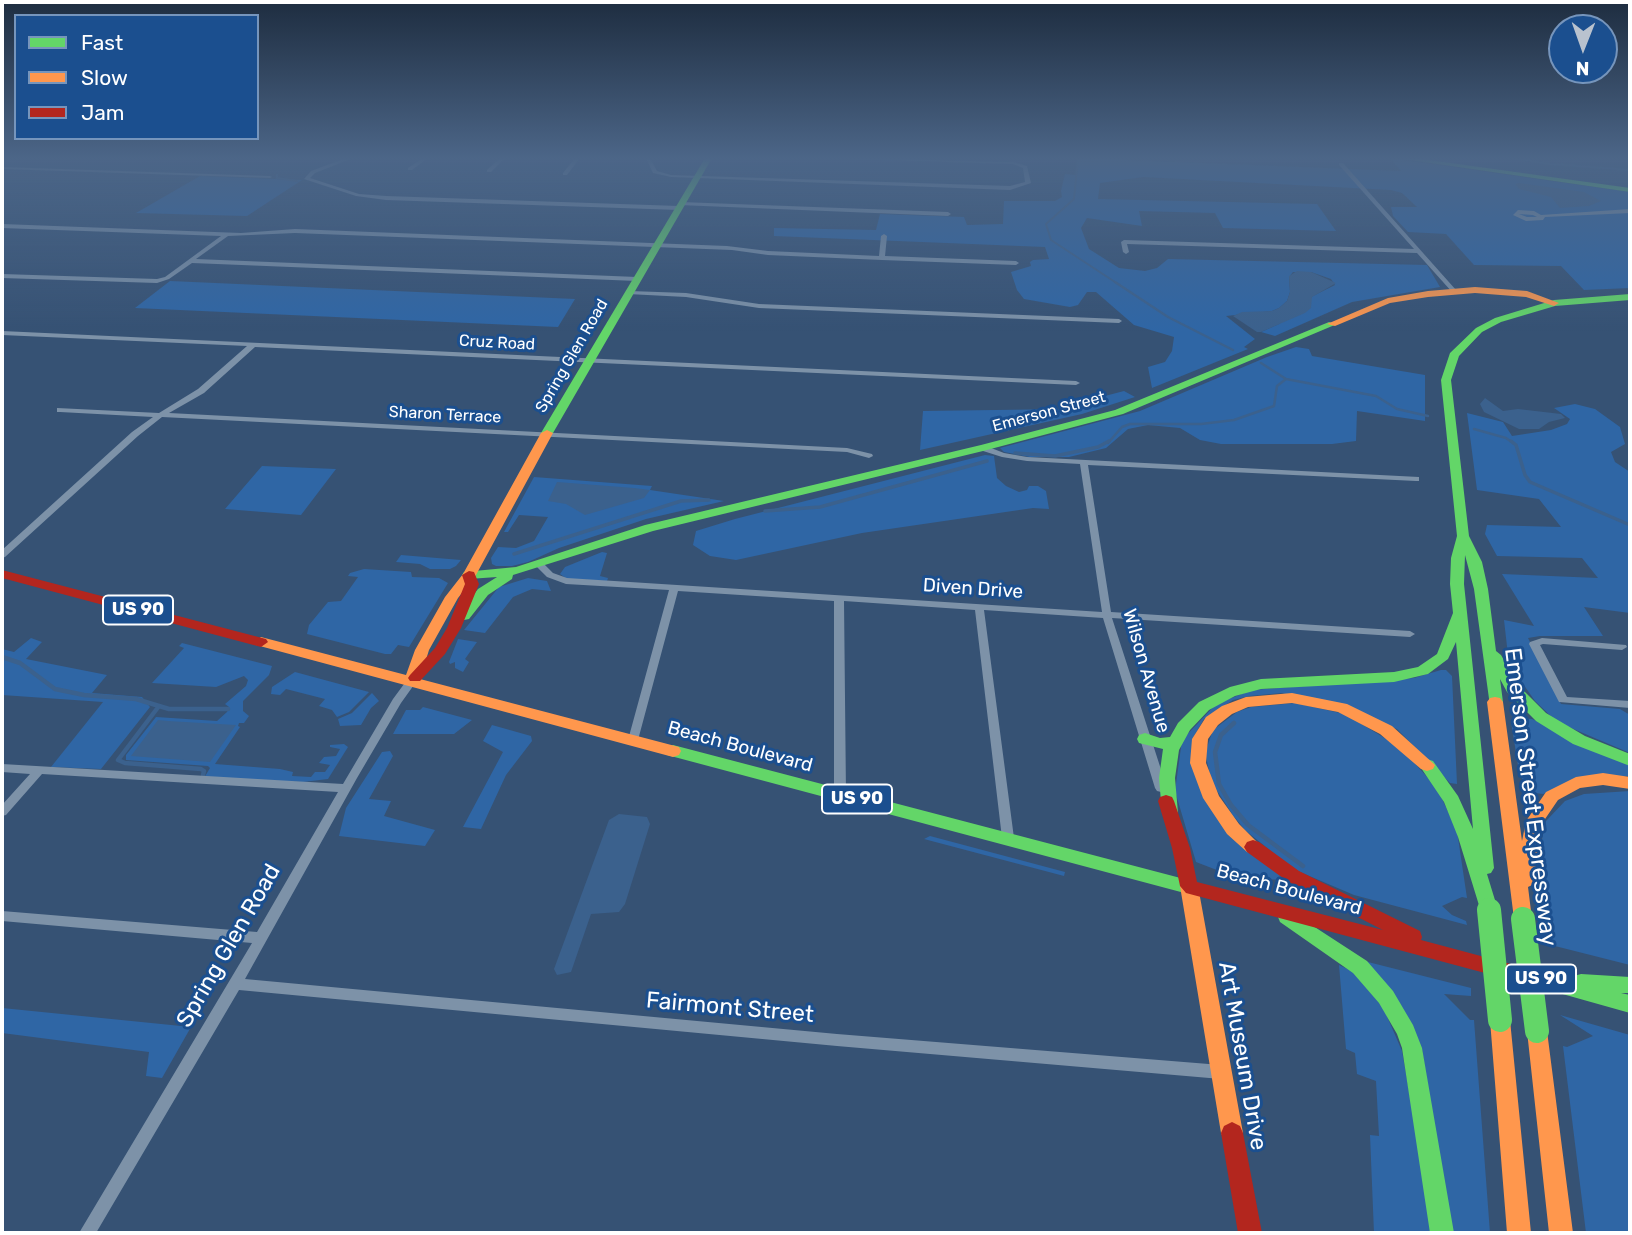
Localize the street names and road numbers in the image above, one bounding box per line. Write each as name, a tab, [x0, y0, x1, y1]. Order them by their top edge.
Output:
street label: Spring Glen Road	[532, 296, 612, 416]
street label: Cruz Road	[458, 331, 536, 355]
street label: Emerson Street	[990, 388, 1108, 436]
street label: Sharon Terrace	[388, 402, 502, 428]
street label: Diven Drive	[922, 574, 1024, 604]
road number: US 90	[103, 596, 173, 624]
street label: Wilson Avenue	[1117, 606, 1175, 736]
street label: Emerson Street Expressway	[1498, 646, 1562, 948]
street label: Beach Boulevard	[665, 717, 815, 777]
road number: US 90	[822, 784, 892, 814]
street label: Spring Glen Road	[171, 859, 287, 1033]
street label: Beach Boulevard	[1214, 860, 1364, 920]
street label: Art Museum Drive	[1212, 960, 1272, 1152]
road number: US 90	[1506, 964, 1576, 994]
street label: Fairmont Street	[645, 987, 815, 1029]

